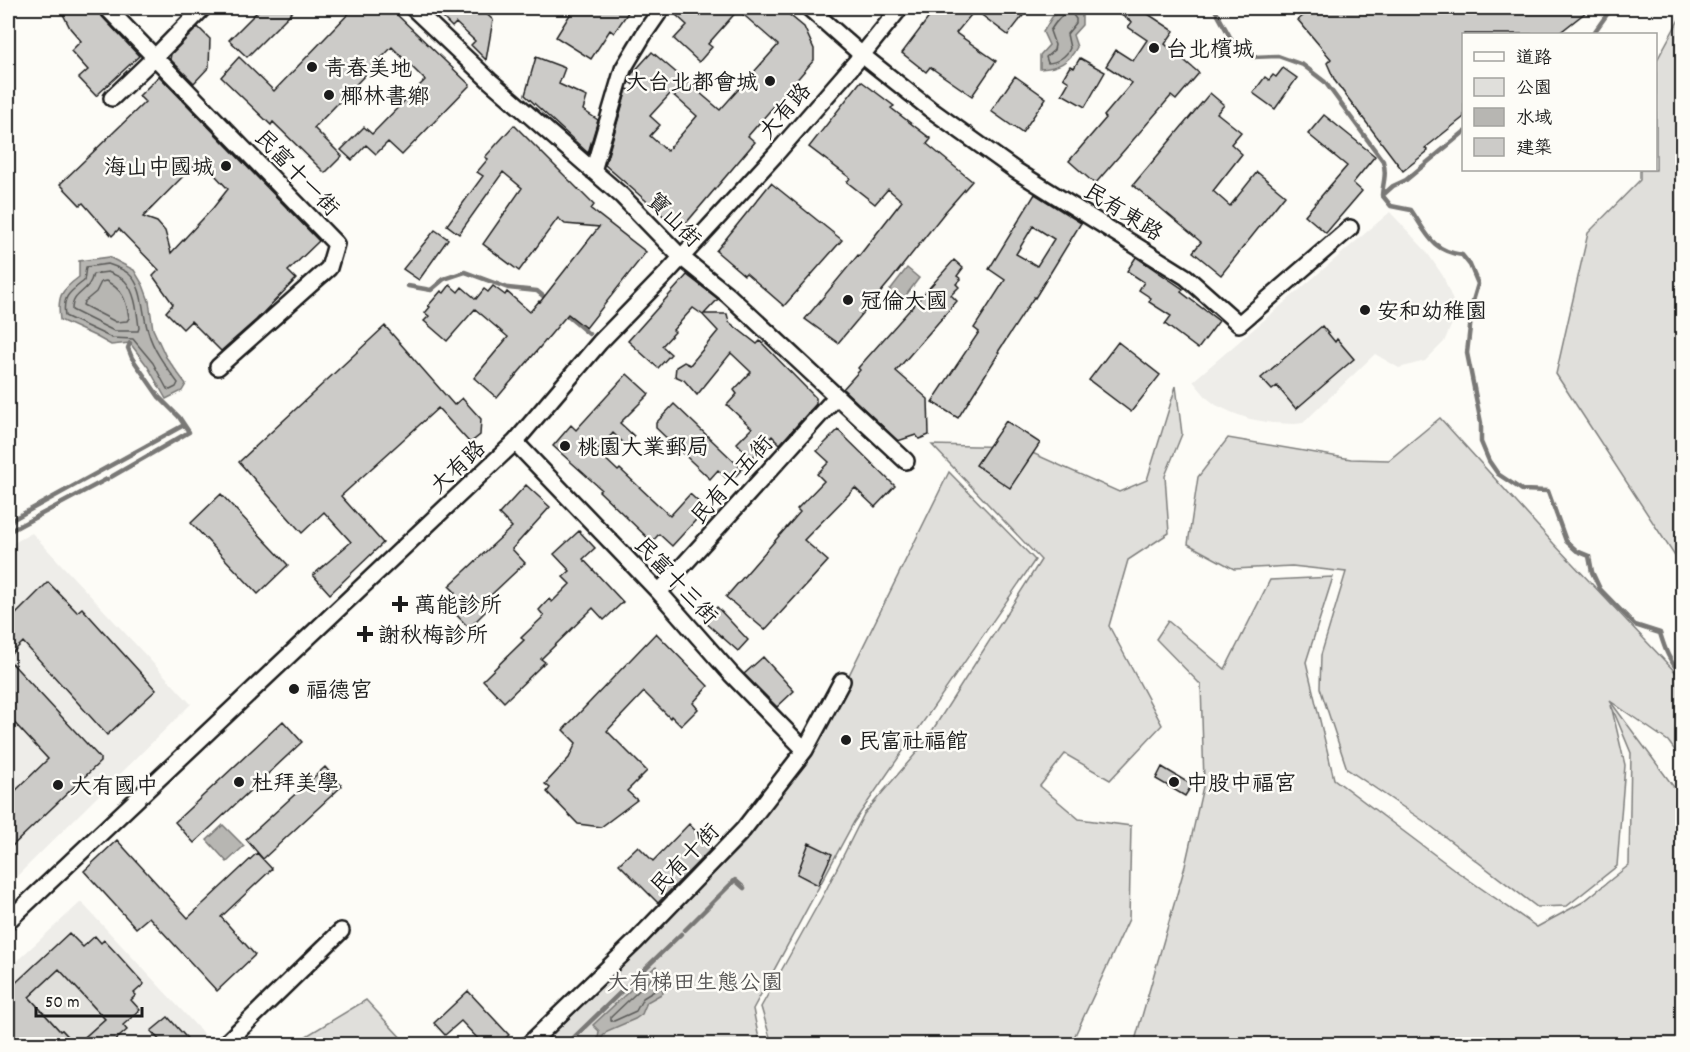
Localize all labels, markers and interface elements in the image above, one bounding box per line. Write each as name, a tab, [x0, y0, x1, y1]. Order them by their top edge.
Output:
legend	[1462, 33, 1657, 171]
place label: 台北檳城	[1166, 36, 1254, 67]
marker: 台北檳城	[1147, 41, 1161, 55]
text: 道路	[1516, 47, 1552, 72]
place label: 青春美地	[324, 55, 412, 86]
marker: 青春美地	[305, 60, 319, 74]
place label: 大台北都會城	[626, 69, 758, 100]
marker: 大台北都會城	[763, 74, 777, 88]
street label: 大有路	[753, 77, 820, 147]
text: 公園	[1516, 77, 1552, 102]
place label: 椰林書鄉	[341, 83, 429, 114]
marker: 椰林書鄉	[322, 88, 336, 102]
text: 水域	[1516, 107, 1552, 132]
street label: 民富十一街	[246, 124, 345, 225]
text: 建築	[1516, 137, 1552, 162]
place label: 海山中國城	[104, 154, 214, 185]
marker: 海山中國城	[219, 159, 233, 173]
street label: 民有東路	[1077, 178, 1168, 250]
street label: 寶山街	[638, 187, 707, 256]
place label: 冠倫大國	[860, 288, 948, 319]
marker: 冠倫大國	[841, 293, 855, 307]
place label: 安和幼稚園	[1377, 298, 1487, 329]
marker: 安和幼稚園	[1358, 303, 1372, 317]
street label: 民有十五街	[685, 430, 782, 533]
place label: 桃園大業郵局	[577, 434, 709, 465]
street label: 大有路	[425, 435, 494, 502]
marker: 桃園大業郵局	[558, 439, 572, 453]
street label: 民富十三街	[626, 532, 723, 633]
place label: 萬能診所	[414, 592, 502, 623]
marker: 萬能診所	[391, 595, 409, 613]
place label: 謝秋梅診所	[378, 622, 488, 653]
marker: 謝秋梅診所	[356, 625, 374, 643]
place label: 福德宮	[306, 677, 372, 708]
marker: 福德宮	[287, 682, 301, 696]
place label: 民富社福館	[858, 728, 968, 759]
marker: 民富社福館	[839, 733, 853, 747]
place label: 杜拜美學	[251, 770, 339, 801]
place label: 中股中福宮	[1186, 770, 1296, 801]
place label: 大有國中	[70, 773, 158, 804]
marker: 杜拜美學	[232, 775, 246, 789]
marker: 中股中福宮	[1167, 775, 1181, 789]
marker: 大有國中	[51, 778, 65, 792]
street label: 民有十街	[645, 818, 728, 903]
park label: 大有梯田生態公園	[607, 969, 783, 1000]
scale bar	[36, 980, 142, 1018]
text: 50 m	[45, 991, 80, 1016]

